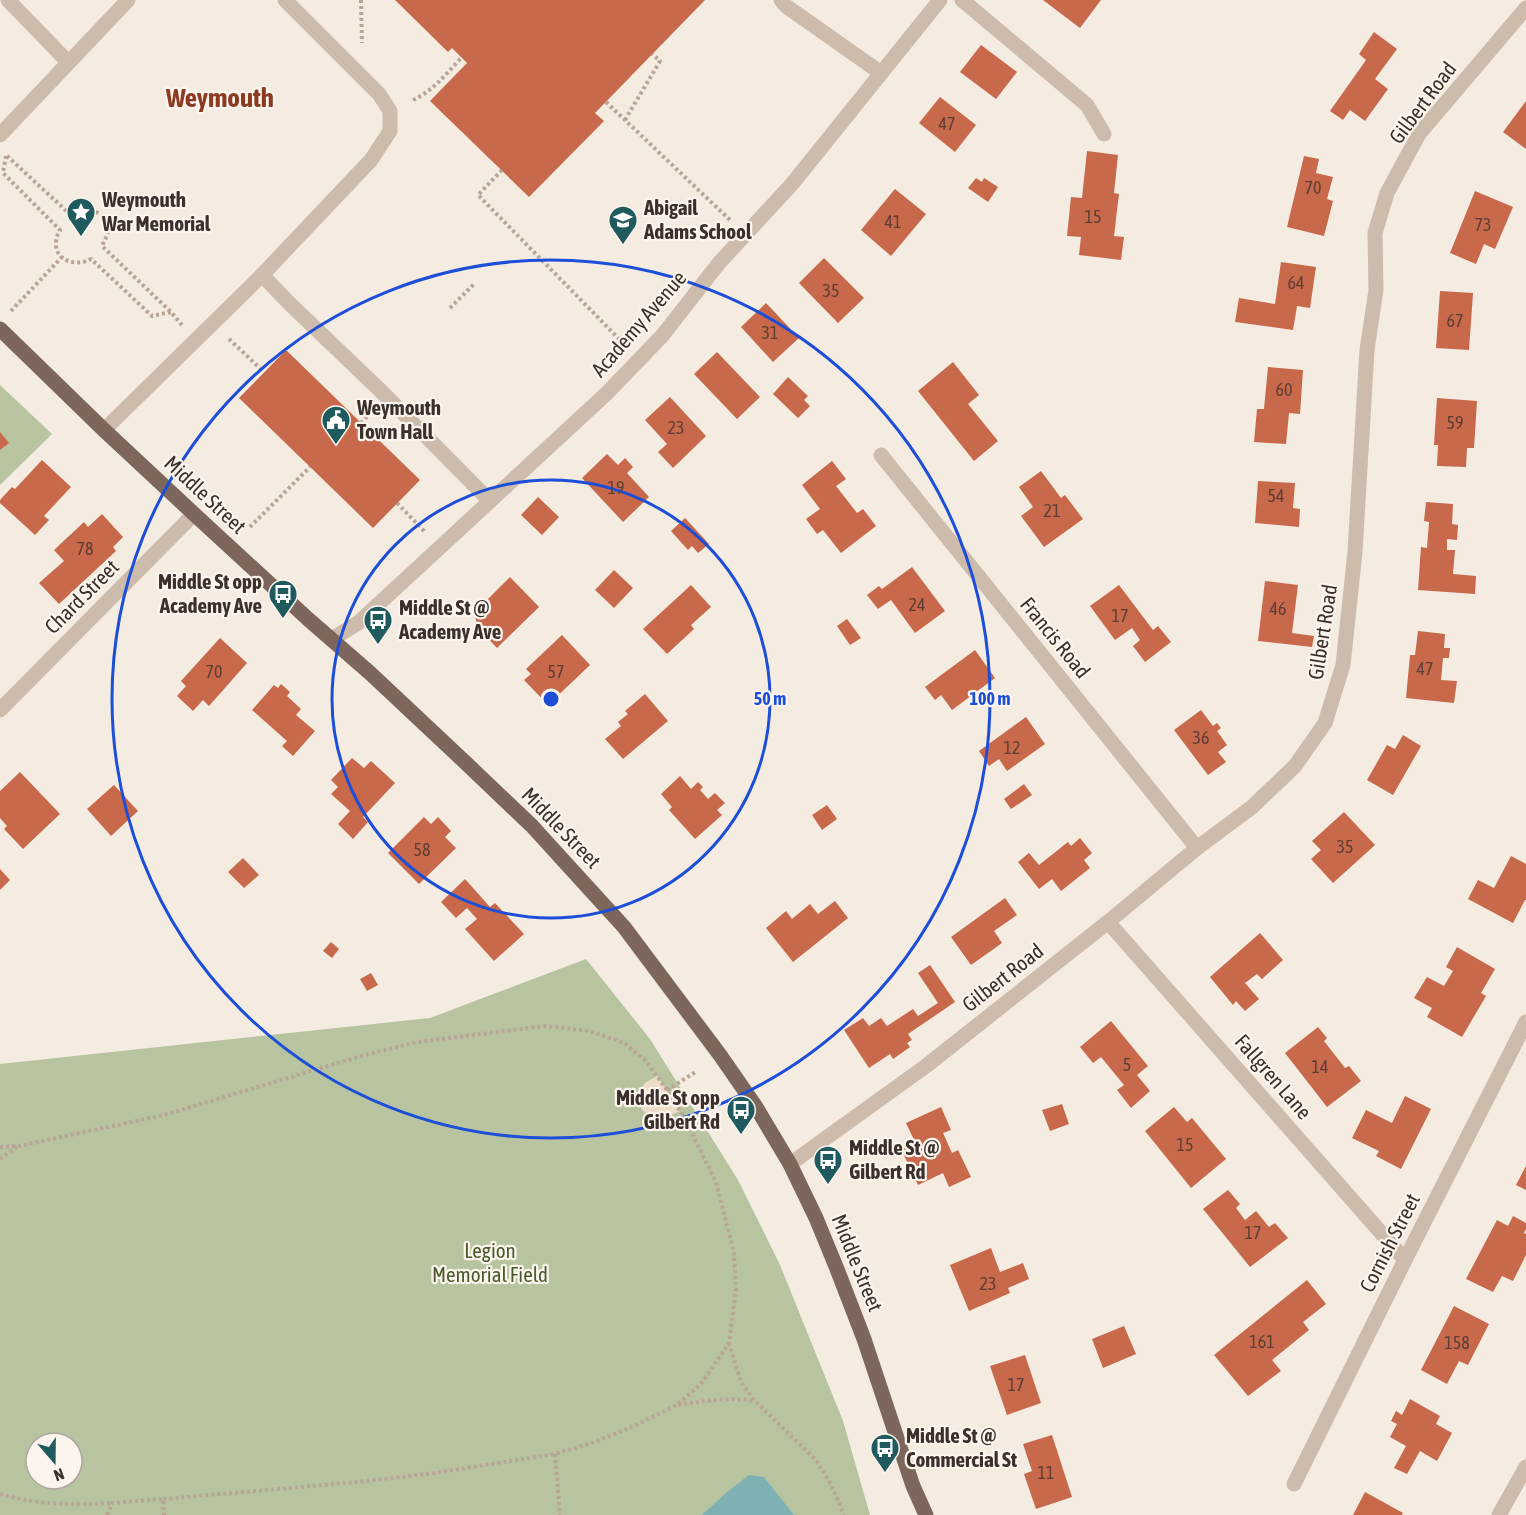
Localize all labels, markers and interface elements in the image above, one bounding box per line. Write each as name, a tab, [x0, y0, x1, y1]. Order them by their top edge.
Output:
street label: Gilbert Road	[1384, 57, 1461, 148]
district label: Weymouth	[165, 82, 274, 113]
house number: 47	[939, 113, 955, 134]
house number: 70	[1305, 177, 1321, 198]
place label: Weymouth War Memorial	[101, 187, 211, 235]
place label: Abigail Adams School	[643, 195, 752, 243]
place icon: Weymouth War Memorial	[65, 196, 97, 238]
school or university icon: Abigail Adams School	[607, 204, 639, 246]
house number: 15	[1085, 206, 1101, 227]
house number: 41	[885, 211, 901, 232]
house number: 73	[1475, 214, 1491, 235]
street label: Academy Avenue	[586, 266, 691, 381]
house number: 64	[1288, 272, 1304, 293]
house number: 35	[823, 280, 839, 301]
house number: 67	[1447, 310, 1463, 331]
house number: 31	[762, 322, 778, 343]
house number: 60	[1276, 379, 1292, 400]
place label: Weymouth Town Hall	[356, 395, 441, 443]
public building icon: Weymouth Town Hall	[320, 404, 352, 446]
house number: 59	[1447, 412, 1463, 433]
house number: 23	[668, 417, 684, 438]
street label: Middle Street	[160, 450, 251, 538]
house number: 19	[608, 477, 624, 498]
house number: 54	[1268, 485, 1284, 506]
house number: 21	[1044, 500, 1060, 521]
house number: 78	[77, 538, 93, 559]
street label: Chard Street	[39, 554, 123, 638]
place label: Middle St opp Academy Ave	[158, 569, 262, 617]
bus stop icon: Middle St opp Academy Ave	[267, 578, 299, 620]
street label: Gilbert Road	[1303, 583, 1341, 681]
street label: Francis Road	[1016, 592, 1096, 683]
house number: 24	[909, 594, 925, 615]
place label: Middle St @ Academy Ave	[398, 595, 501, 643]
house number: 46	[1270, 598, 1286, 619]
bus stop icon: Middle St @ Academy Ave	[362, 604, 394, 646]
house number: 17	[1112, 605, 1128, 626]
house number: 47	[1417, 658, 1433, 679]
house number: 70	[206, 661, 222, 682]
house number: 57	[548, 661, 564, 682]
text: 50 m	[754, 688, 786, 709]
text: 100 m	[970, 688, 1010, 709]
centre of rings	[541, 689, 561, 709]
house number: 36	[1193, 727, 1209, 748]
house number: 12	[1004, 737, 1020, 758]
street label: Middle Street	[517, 782, 606, 873]
house number: 35	[1337, 836, 1353, 857]
house number: 58	[414, 839, 430, 860]
street label: Gilbert Road	[957, 938, 1048, 1016]
street label: Fallgren Lane	[1231, 1029, 1317, 1123]
house number: 5	[1123, 1054, 1131, 1075]
house number: 14	[1312, 1056, 1328, 1077]
place label: Middle St opp Gilbert Rd	[616, 1085, 720, 1133]
bus stop icon: Middle St opp Gilbert Rd	[725, 1094, 757, 1136]
house number: 15	[1177, 1134, 1193, 1155]
place label: Middle St @ Gilbert Rd	[849, 1135, 940, 1183]
bus stop icon: Middle St @ Gilbert Rd	[812, 1144, 844, 1186]
street label: Cornish Street	[1354, 1189, 1424, 1296]
street label: Middle Street	[828, 1211, 888, 1315]
house number: 17	[1245, 1222, 1261, 1243]
park label: Legion Memorial Field	[432, 1238, 548, 1286]
house number: 23	[980, 1273, 996, 1294]
house number: 161	[1249, 1331, 1275, 1352]
house number: 158	[1444, 1332, 1470, 1353]
house number: 17	[1008, 1374, 1024, 1395]
place label: Middle St @ Commercial St	[906, 1423, 1017, 1471]
north arrow	[24, 1431, 84, 1491]
bus stop icon: Middle St @ Commercial St	[869, 1432, 901, 1474]
house number: 11	[1038, 1462, 1054, 1483]
text: N	[52, 1465, 67, 1485]

